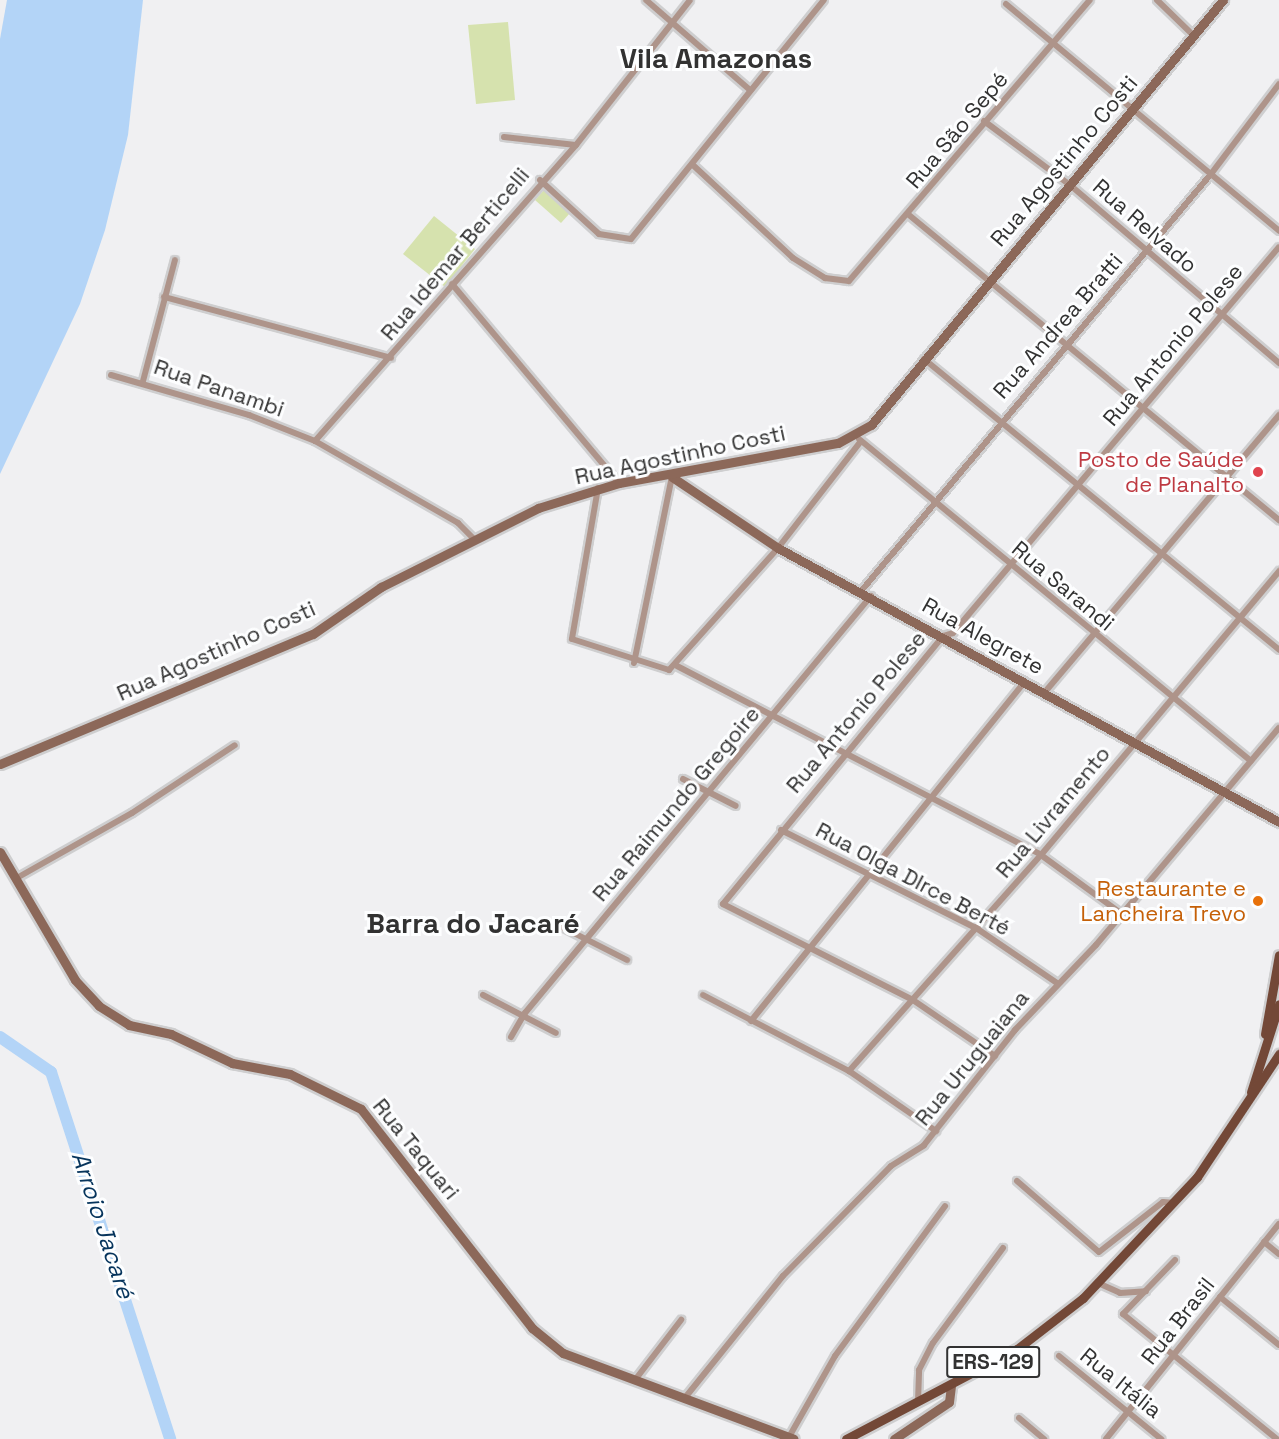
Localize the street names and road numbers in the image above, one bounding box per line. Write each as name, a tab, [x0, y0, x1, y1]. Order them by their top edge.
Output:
street label: Rua São Sepé	[900, 66, 1014, 194]
street label: Rua Agostinho Costi	[985, 70, 1143, 252]
street label: Rua Idemar Berticelli	[375, 162, 535, 346]
street label: Rua Relvado	[1087, 174, 1203, 278]
street label: Rua Andrea Bratti	[988, 248, 1128, 404]
street label: Rua Antonio Polese	[1097, 259, 1249, 431]
street label: Rua Panambi	[150, 353, 288, 423]
street label: Rua Agostinho Costi	[572, 420, 788, 490]
street label: Rua Sarandi	[1006, 536, 1120, 636]
street label: Rua Alegrete	[917, 592, 1049, 680]
street label: Rua Agostinho Costi	[112, 595, 320, 707]
street label: Rua Antonio Polese	[780, 626, 932, 798]
street label: Rua Raimundo Gregoire	[587, 701, 765, 907]
street label: Rua Livramento	[990, 741, 1116, 883]
street label: Rua Olga DIrce Berté	[811, 817, 1015, 941]
street label: Rua Uruguaiana	[909, 985, 1035, 1131]
street label: Rua Taquari	[367, 1093, 465, 1205]
street label: Rua Brasil	[1136, 1272, 1220, 1370]
street label: Rua Itália	[1075, 1342, 1167, 1424]
road number: ERS-129	[945, 1344, 1041, 1380]

